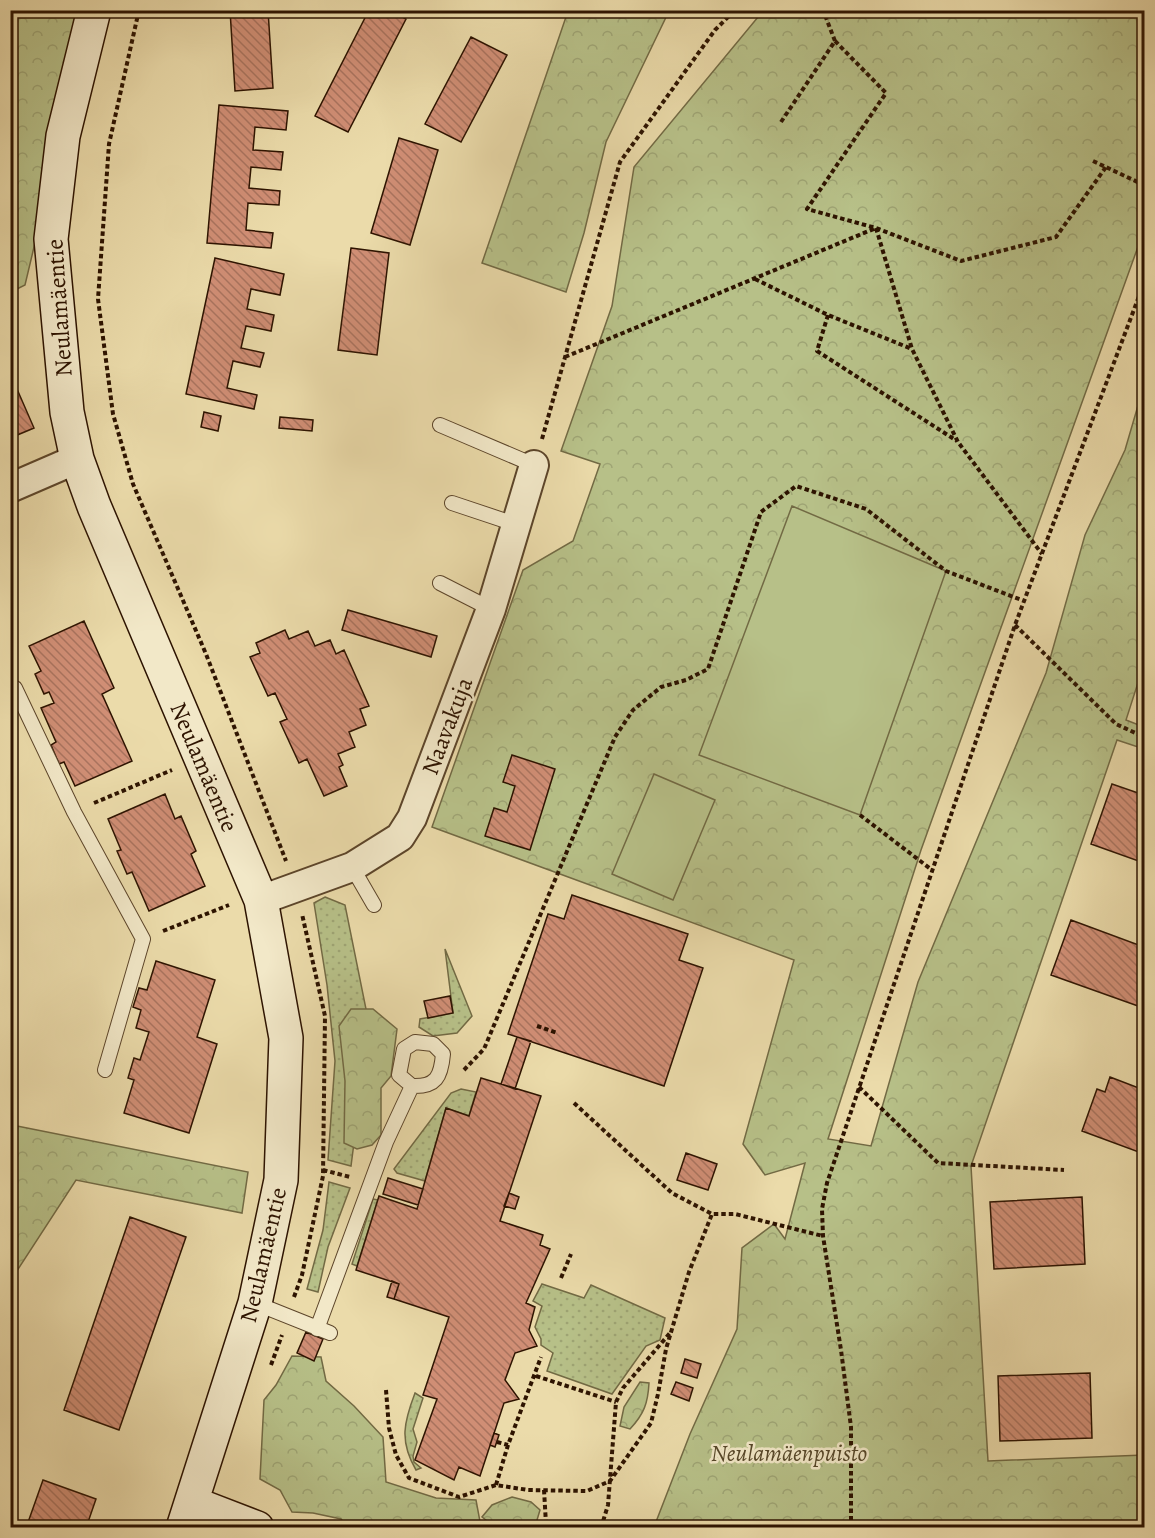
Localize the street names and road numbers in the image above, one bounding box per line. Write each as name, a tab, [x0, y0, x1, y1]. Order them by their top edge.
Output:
street label: Neulamäentie	[38, 238, 80, 378]
street label: Naavakuja	[414, 672, 481, 779]
street label: Neulamäentie	[162, 697, 246, 837]
street label: Neulamäentie	[232, 1184, 294, 1326]

